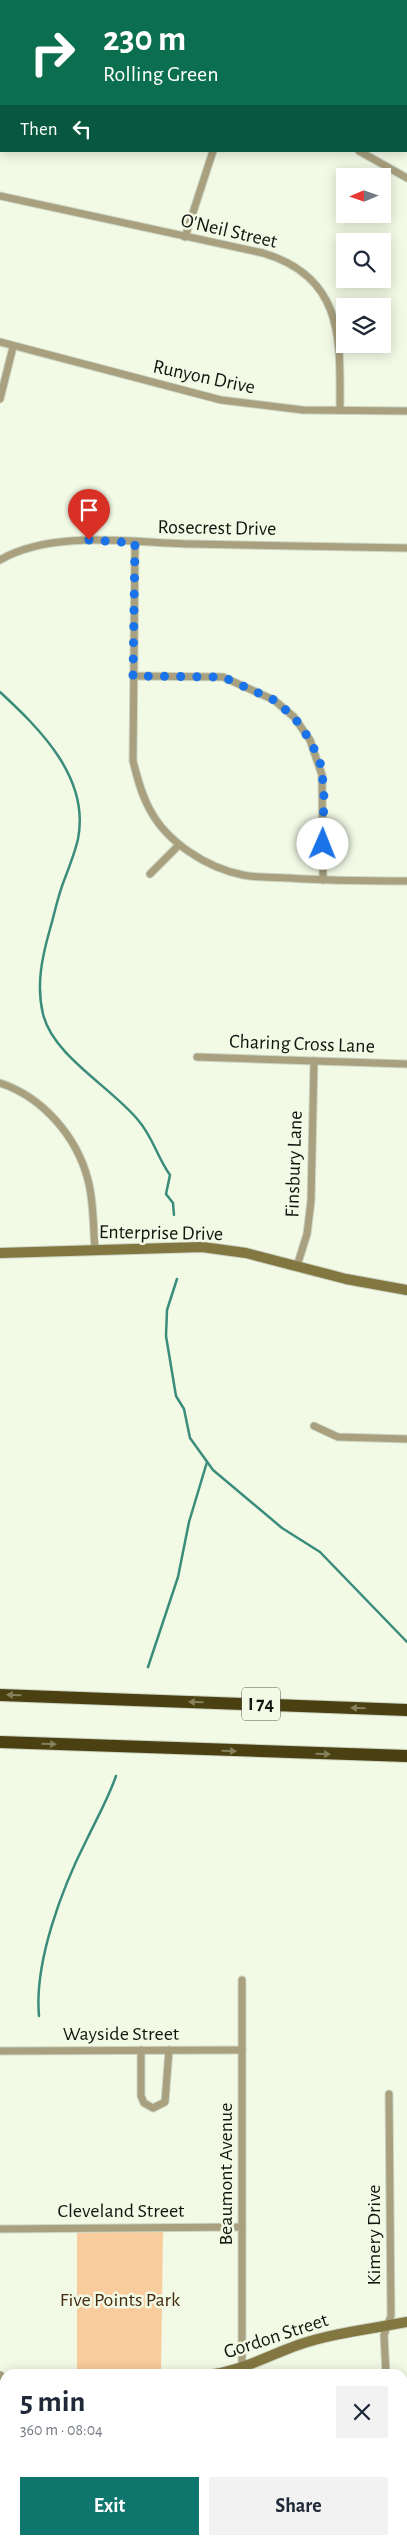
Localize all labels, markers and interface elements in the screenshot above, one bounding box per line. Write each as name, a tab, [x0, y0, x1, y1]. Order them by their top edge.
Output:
icon: right	[20, 20, 85, 85]
text: 230 m	[103, 22, 186, 57]
text: Rolling Green	[103, 63, 219, 85]
icon: left	[68, 115, 96, 143]
text: Then	[20, 120, 58, 139]
north arrow	[336, 168, 391, 222]
map controls	[336, 168, 391, 353]
street label: O'Neil Street	[179, 210, 280, 252]
button: search	[336, 233, 391, 288]
button: layers	[336, 298, 391, 353]
street label: Runyon Drive	[151, 356, 257, 398]
pin	[68, 489, 110, 540]
icon: arrive	[75, 496, 103, 524]
street label: Rosecrest Drive	[157, 517, 277, 539]
position arrow	[296, 817, 348, 869]
street label: Charing Cross Lane	[229, 1031, 375, 1057]
street label: Finsbury Lane	[282, 1110, 306, 1218]
street label: Enterprise Drive	[99, 1222, 223, 1244]
road number: I 74	[242, 1688, 280, 1720]
one-way arrow	[6, 1691, 22, 1699]
one-way arrow	[188, 1698, 204, 1706]
one-way arrow	[350, 1704, 366, 1712]
one-way arrow	[41, 1741, 57, 1749]
one-way arrow	[221, 1747, 237, 1755]
one-way arrow	[315, 1750, 331, 1758]
street label: Wayside Street	[63, 2024, 180, 2044]
street label: Beaumont Avenue	[216, 2103, 236, 2245]
street label: Kimery Drive	[364, 2184, 384, 2286]
street label: Cleveland Street	[58, 2201, 185, 2221]
park label: Five Points Park	[60, 2290, 180, 2310]
street label: Gordon Street	[221, 2310, 331, 2362]
button: close	[336, 2386, 388, 2438]
text: 5 min	[20, 2387, 85, 2417]
text: 360 m · 08:04	[20, 2422, 103, 2438]
button: Exit	[20, 2477, 199, 2535]
button: Share	[209, 2477, 388, 2535]

